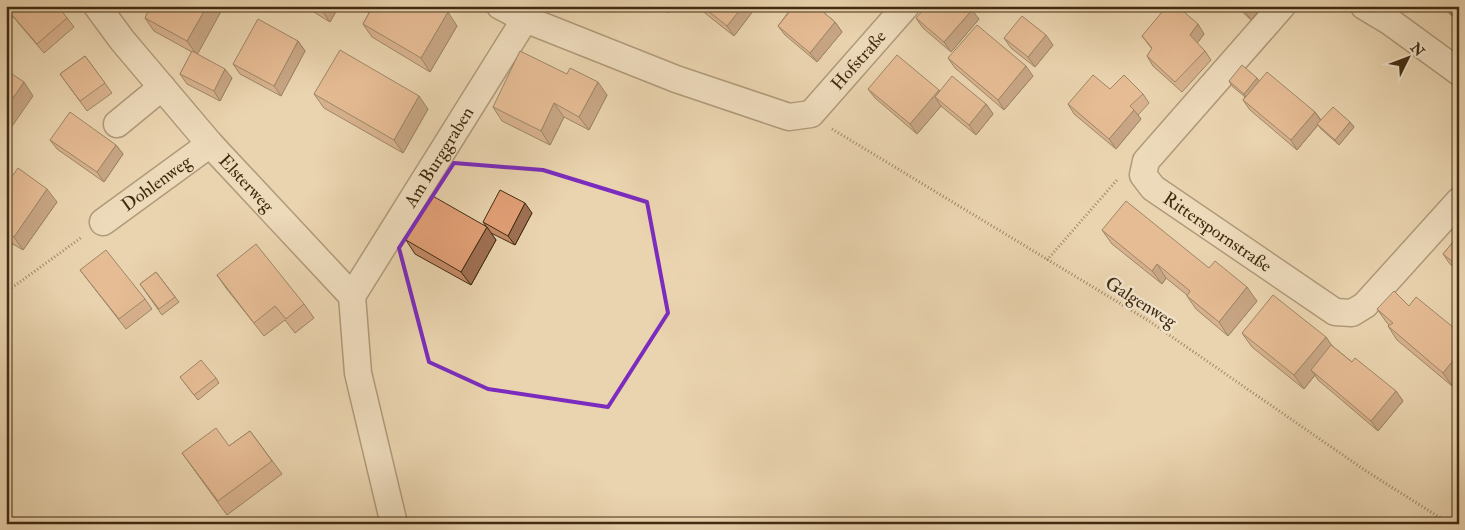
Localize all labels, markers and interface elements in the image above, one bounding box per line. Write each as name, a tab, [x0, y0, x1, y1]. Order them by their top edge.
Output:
street label: Hofstraße	[826, 25, 892, 95]
north arrow	[1382, 32, 1432, 82]
text: N	[1406, 39, 1428, 60]
street label: Am Burggraben	[399, 103, 479, 213]
street label: Dohlenweg	[117, 150, 197, 217]
street label: Elsterweg	[213, 150, 280, 218]
street label: Ritterspornstraße	[1158, 187, 1277, 278]
street label: Galgenweg	[1101, 271, 1182, 334]

